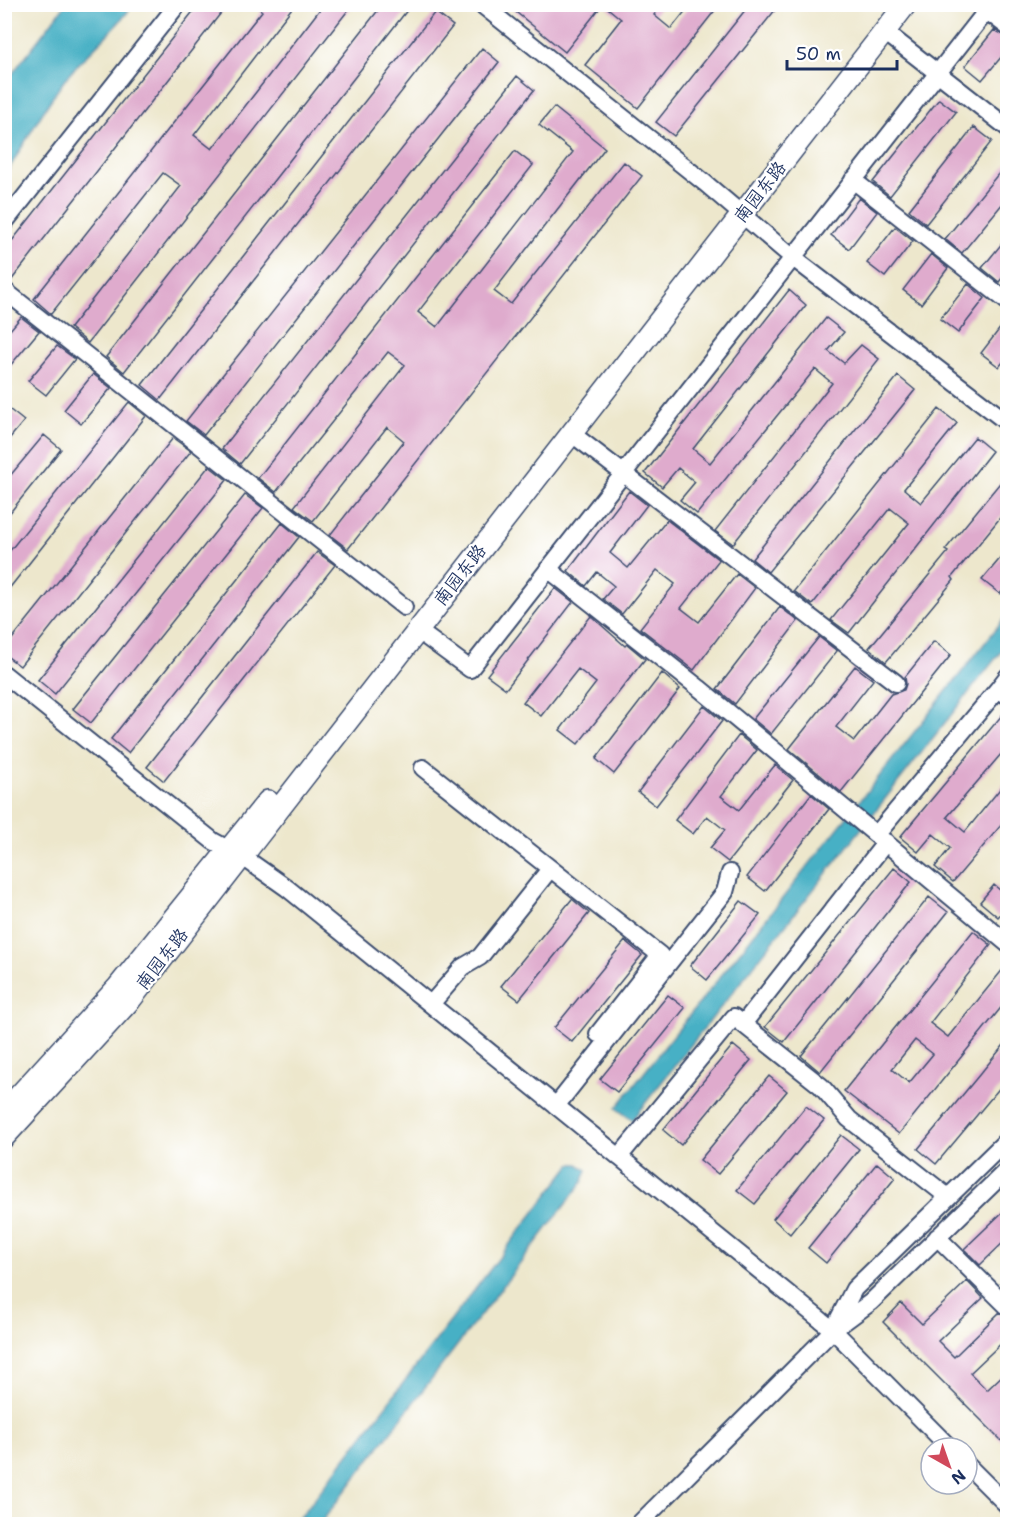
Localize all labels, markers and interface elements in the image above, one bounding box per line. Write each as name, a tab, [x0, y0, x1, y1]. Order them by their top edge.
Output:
scale bar	[787, 33, 896, 71]
text: 50 m	[796, 42, 841, 66]
street label: 南园东路	[728, 156, 792, 228]
street label: 南园东路	[428, 539, 492, 611]
street label: 南园东路	[130, 923, 194, 995]
north arrow	[919, 1436, 979, 1496]
text: N	[947, 1465, 970, 1489]

